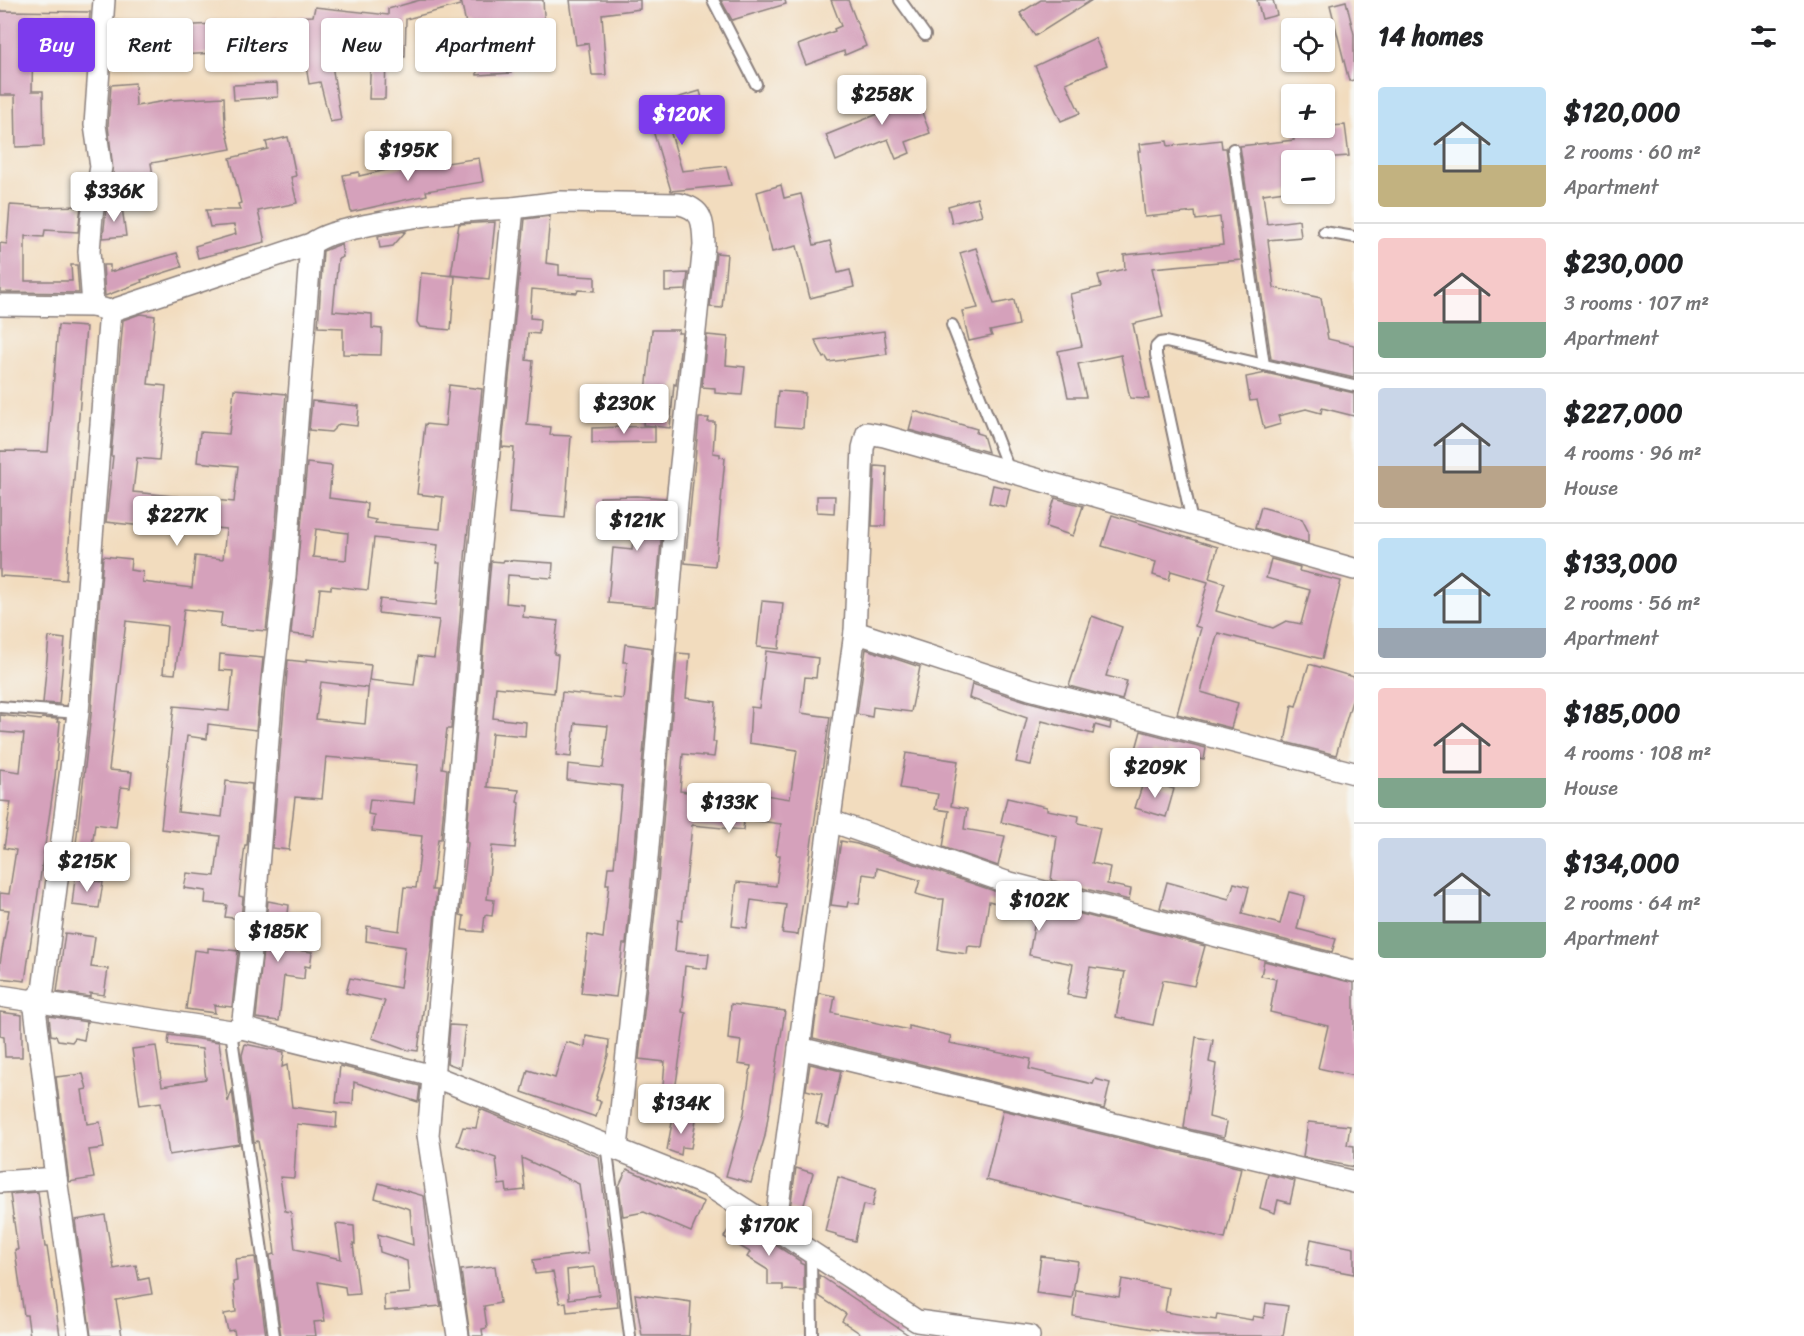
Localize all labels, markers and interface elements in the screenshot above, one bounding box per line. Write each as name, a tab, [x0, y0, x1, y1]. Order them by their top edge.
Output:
text: 14 homes	[1378, 13, 1483, 59]
chip: Buy	[18, 18, 95, 72]
chip: Rent	[107, 18, 193, 72]
chip: Filters	[205, 18, 309, 72]
chip: New	[321, 18, 403, 72]
chip: Apartment	[415, 18, 556, 72]
map controls	[1281, 18, 1335, 204]
button: locate	[1281, 18, 1335, 72]
icon: filters	[1747, 20, 1780, 53]
pin: $258K	[840, 75, 924, 126]
text: $258K	[851, 77, 913, 112]
button: +	[1281, 84, 1335, 138]
text: $120,000	[1564, 89, 1680, 135]
pin: $120K	[640, 95, 724, 146]
text: $120K	[653, 97, 711, 132]
icon: home	[1426, 111, 1498, 183]
pin: $195K	[366, 131, 450, 182]
text: $195K	[379, 133, 437, 168]
text: 2 rooms · 60 m²	[1564, 135, 1701, 170]
button: −	[1281, 150, 1335, 204]
text: Apartment	[1564, 170, 1658, 205]
pin: $336K	[72, 172, 156, 223]
text: $336K	[85, 174, 143, 209]
text: $230,000	[1564, 240, 1684, 286]
icon: home	[1426, 262, 1498, 334]
text: 3 rooms · 107 m²	[1564, 286, 1709, 321]
text: Apartment	[1564, 321, 1658, 356]
pin: $230K	[582, 384, 666, 435]
text: $230K	[594, 386, 654, 421]
text: $227,000	[1564, 390, 1683, 436]
icon: home	[1426, 412, 1498, 484]
text: 4 rooms · 96 m²	[1564, 436, 1702, 471]
text: House	[1564, 471, 1618, 506]
pin: $227K	[135, 496, 219, 547]
text: $227K	[147, 498, 207, 533]
pin: $121K	[595, 501, 679, 552]
text: $121K	[610, 503, 664, 538]
text: $133,000	[1564, 540, 1678, 586]
icon: home	[1426, 562, 1498, 634]
text: 2 rooms · 56 m²	[1564, 586, 1701, 621]
text: Apartment	[1564, 621, 1658, 656]
text: $185,000	[1564, 690, 1681, 736]
icon: home	[1426, 712, 1498, 784]
text: 4 rooms · 108 m²	[1564, 736, 1711, 771]
pin: $209K	[1113, 748, 1197, 799]
text: $209K	[1124, 750, 1186, 785]
text: House	[1564, 771, 1618, 806]
pin: $133K	[687, 783, 771, 834]
text: $133K	[701, 785, 757, 820]
text: $134,000	[1564, 840, 1679, 886]
pin: $215K	[45, 842, 129, 893]
text: $215K	[58, 844, 116, 879]
icon: home	[1426, 862, 1498, 934]
pin: $102K	[997, 881, 1081, 932]
text: $102K	[1010, 883, 1068, 918]
text: 2 rooms · 64 m²	[1564, 886, 1701, 921]
pin: $185K	[236, 912, 320, 963]
text: $185K	[249, 914, 307, 949]
text: Apartment	[1564, 921, 1658, 956]
pin: $134K	[639, 1084, 723, 1135]
text: $134K	[652, 1086, 710, 1121]
pin: $170K	[727, 1206, 811, 1257]
text: $170K	[740, 1208, 798, 1243]

